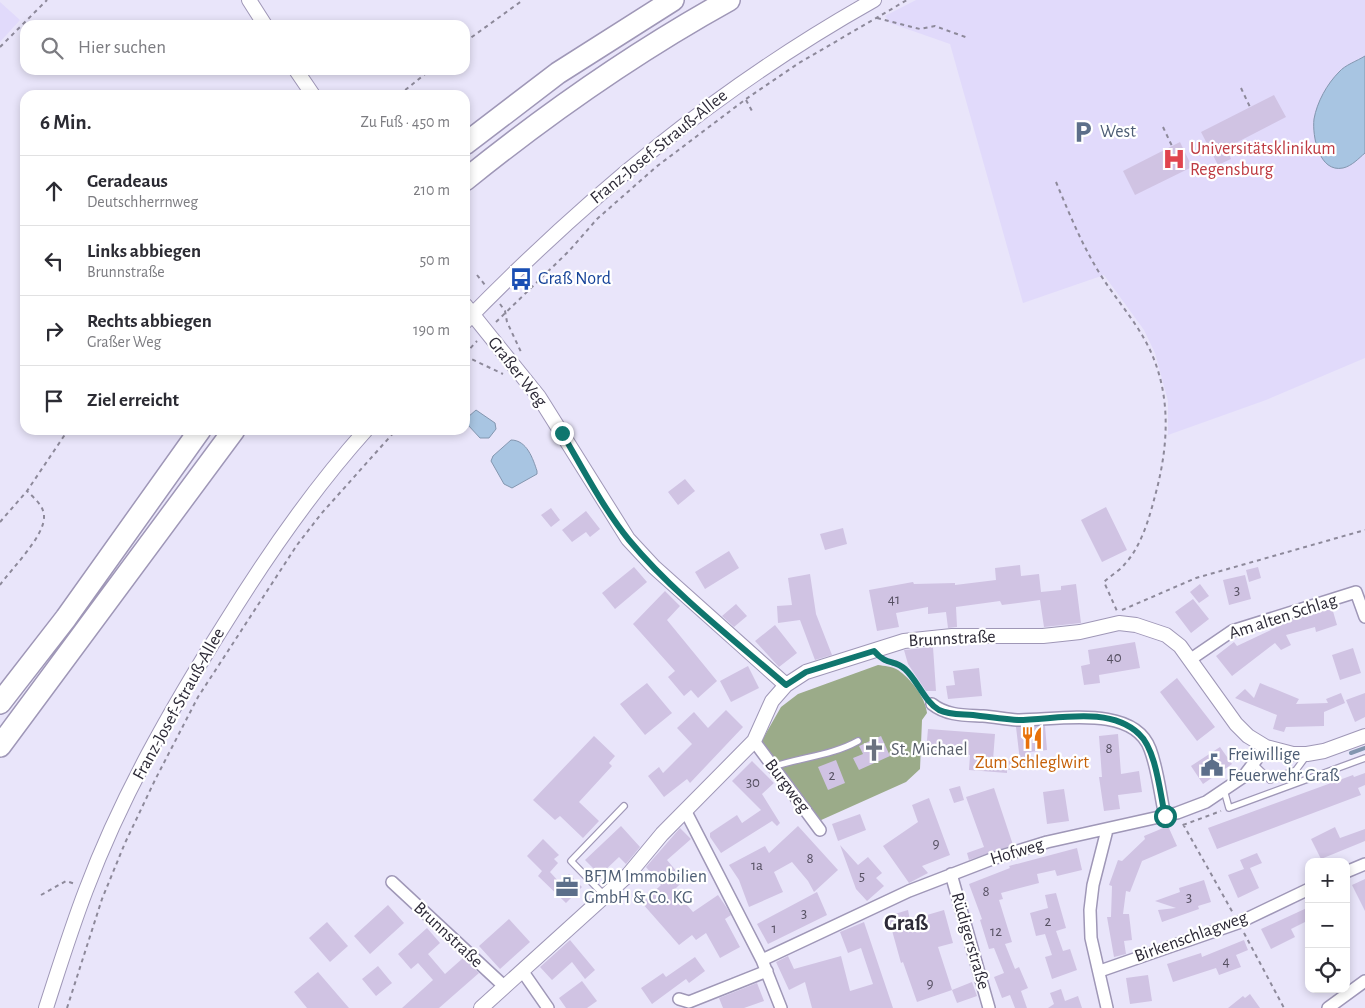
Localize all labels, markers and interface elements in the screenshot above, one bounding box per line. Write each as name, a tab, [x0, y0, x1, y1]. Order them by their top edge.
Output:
search box	[20, 20, 470, 75]
icon: search	[38, 34, 66, 62]
text: Hier suchen	[78, 38, 166, 57]
street label: Franz-Josef-Strauß-Allee	[587, 86, 731, 208]
text: 6 Min.	[40, 112, 91, 133]
text: Zu Fuß · 450 m	[361, 114, 450, 130]
parking icon: West	[1070, 119, 1096, 145]
place label: West	[1100, 123, 1136, 141]
place label: Universitätsklinikum Regensburg	[1190, 140, 1336, 179]
hospital icon: Universitätsklinikum Regensburg	[1161, 146, 1187, 172]
text: Geradeaus	[87, 172, 168, 191]
icon: ahead	[40, 177, 68, 205]
text: 210 m	[413, 182, 450, 198]
text: Deutschherrnweg	[87, 194, 198, 210]
text: Links abbiegen	[87, 242, 201, 261]
icon: left	[40, 247, 68, 275]
text: 50 m	[419, 252, 450, 268]
text: Brunnstraße	[87, 264, 165, 280]
bus stop icon: Graß Nord	[508, 266, 534, 292]
place label: Graß Nord	[538, 270, 611, 288]
text: Rechts abbiegen	[87, 312, 212, 331]
icon: right	[40, 317, 68, 345]
text: 190 m	[413, 322, 450, 338]
text: Graßer Weg	[87, 334, 161, 350]
street label: Graßer Weg	[484, 334, 550, 411]
icon: arrive	[40, 387, 68, 415]
text: Ziel erreicht	[87, 391, 179, 410]
route end	[551, 422, 574, 445]
house number: 3	[1234, 583, 1240, 598]
street label: Am alten Schlag	[1227, 591, 1339, 643]
house number: 41	[888, 592, 900, 607]
street label: Franz-Josef-Strauß-Allee	[130, 625, 228, 783]
street label: Brunnstraße	[908, 628, 996, 650]
house number: 40	[1106, 650, 1122, 665]
restaurant icon: Zum Schleglwirt	[1019, 725, 1045, 751]
church icon: St. Michael	[861, 737, 887, 763]
place label: St. Michael	[891, 741, 968, 759]
house number: 8	[1105, 741, 1113, 756]
place label: Freiwillige Feuerwehr Graß	[1228, 746, 1339, 785]
public building icon: Freiwillige Feuerwehr Graß	[1199, 752, 1225, 778]
place label: Zum Schleglwirt	[975, 754, 1089, 772]
street label: Burgweg	[761, 756, 813, 816]
house number: 2	[829, 768, 836, 783]
house number: 30	[746, 775, 760, 790]
route start	[1154, 805, 1177, 828]
street label: Hofweg	[988, 835, 1046, 869]
house number: 9	[932, 836, 940, 851]
house number: 8	[806, 851, 814, 866]
house number: 1a	[751, 858, 763, 873]
map controls	[1305, 858, 1350, 993]
button: +	[1305, 858, 1350, 903]
place label: BFJM Immobilien GmbH & Co. KG	[584, 868, 707, 907]
house number: 5	[859, 869, 865, 884]
office icon: BFJM Immobilien GmbH & Co. KG	[554, 874, 580, 900]
house number: 8	[982, 884, 990, 899]
street label: Rüdigerstraße	[948, 890, 992, 992]
house number: 3	[1186, 890, 1192, 905]
street label: Brunnstraße	[410, 899, 486, 971]
button: −	[1305, 903, 1350, 948]
house number: 3	[801, 906, 807, 921]
street label: Birkenschlagweg	[1132, 908, 1250, 966]
district label: Graß	[884, 912, 929, 934]
house number: 2	[1045, 914, 1052, 929]
house number: 1	[771, 921, 777, 936]
house number: 12	[990, 924, 1002, 939]
button: locate	[1305, 948, 1350, 993]
house number: 4	[1222, 954, 1230, 969]
house number: 9	[926, 976, 934, 991]

